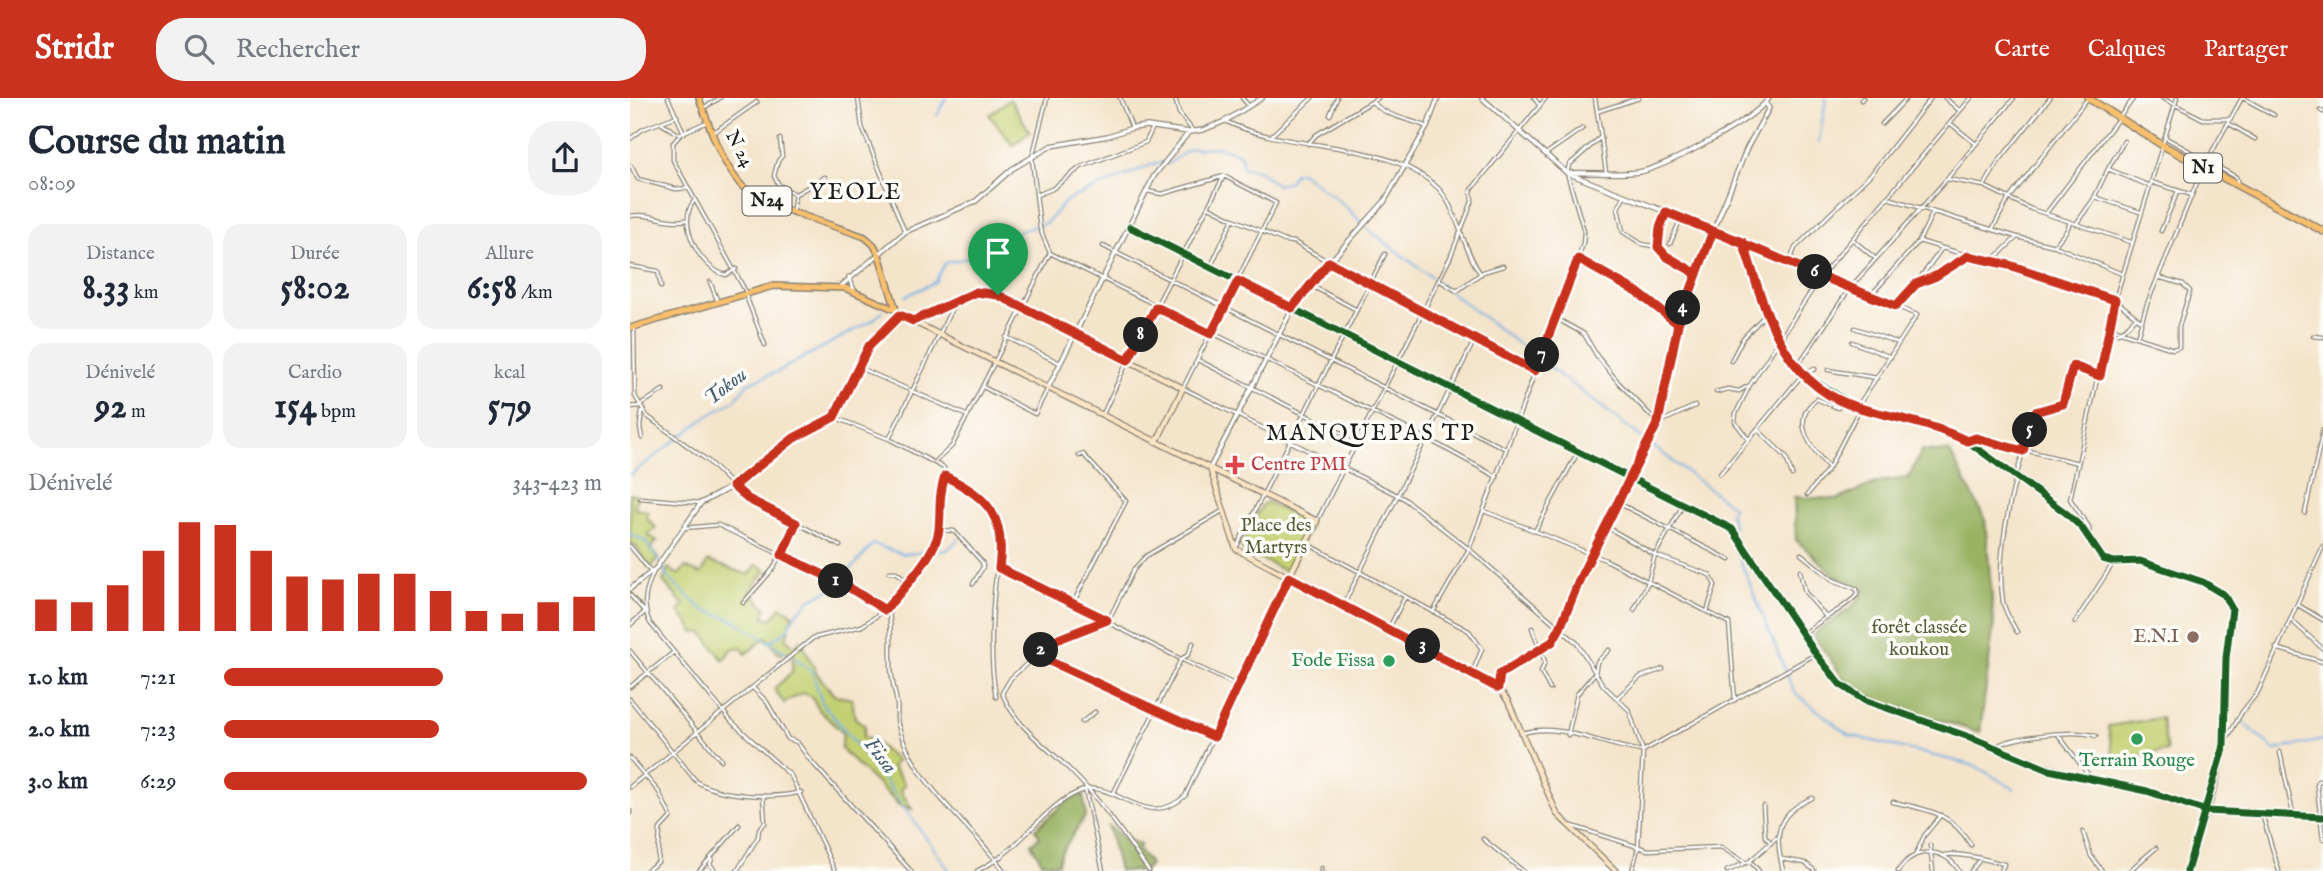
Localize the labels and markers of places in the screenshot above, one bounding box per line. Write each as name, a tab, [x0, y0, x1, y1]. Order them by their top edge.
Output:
pin	[968, 223, 1028, 295]
pin: 6	[1798, 254, 1832, 290]
pin: 4	[1666, 290, 1700, 326]
pin: 8	[1124, 317, 1158, 352]
pin: 7	[1524, 338, 1560, 372]
pin: 5	[2012, 412, 2048, 448]
place label: Centre PMI	[1251, 453, 1347, 477]
marker: Centre PMI	[1225, 455, 1245, 475]
pin: 1	[818, 564, 854, 598]
place label: E.N.I	[2134, 625, 2179, 649]
pin: 3	[1406, 628, 1440, 664]
marker: E.N.I	[2185, 629, 2201, 645]
pin: 2	[1024, 632, 1058, 668]
place label: Fode Fissa	[1291, 649, 1376, 673]
marker: Fode Fissa	[1381, 653, 1397, 669]
marker: Terrain Rouge	[2129, 731, 2145, 747]
place label: Terrain Rouge	[2079, 749, 2195, 773]

